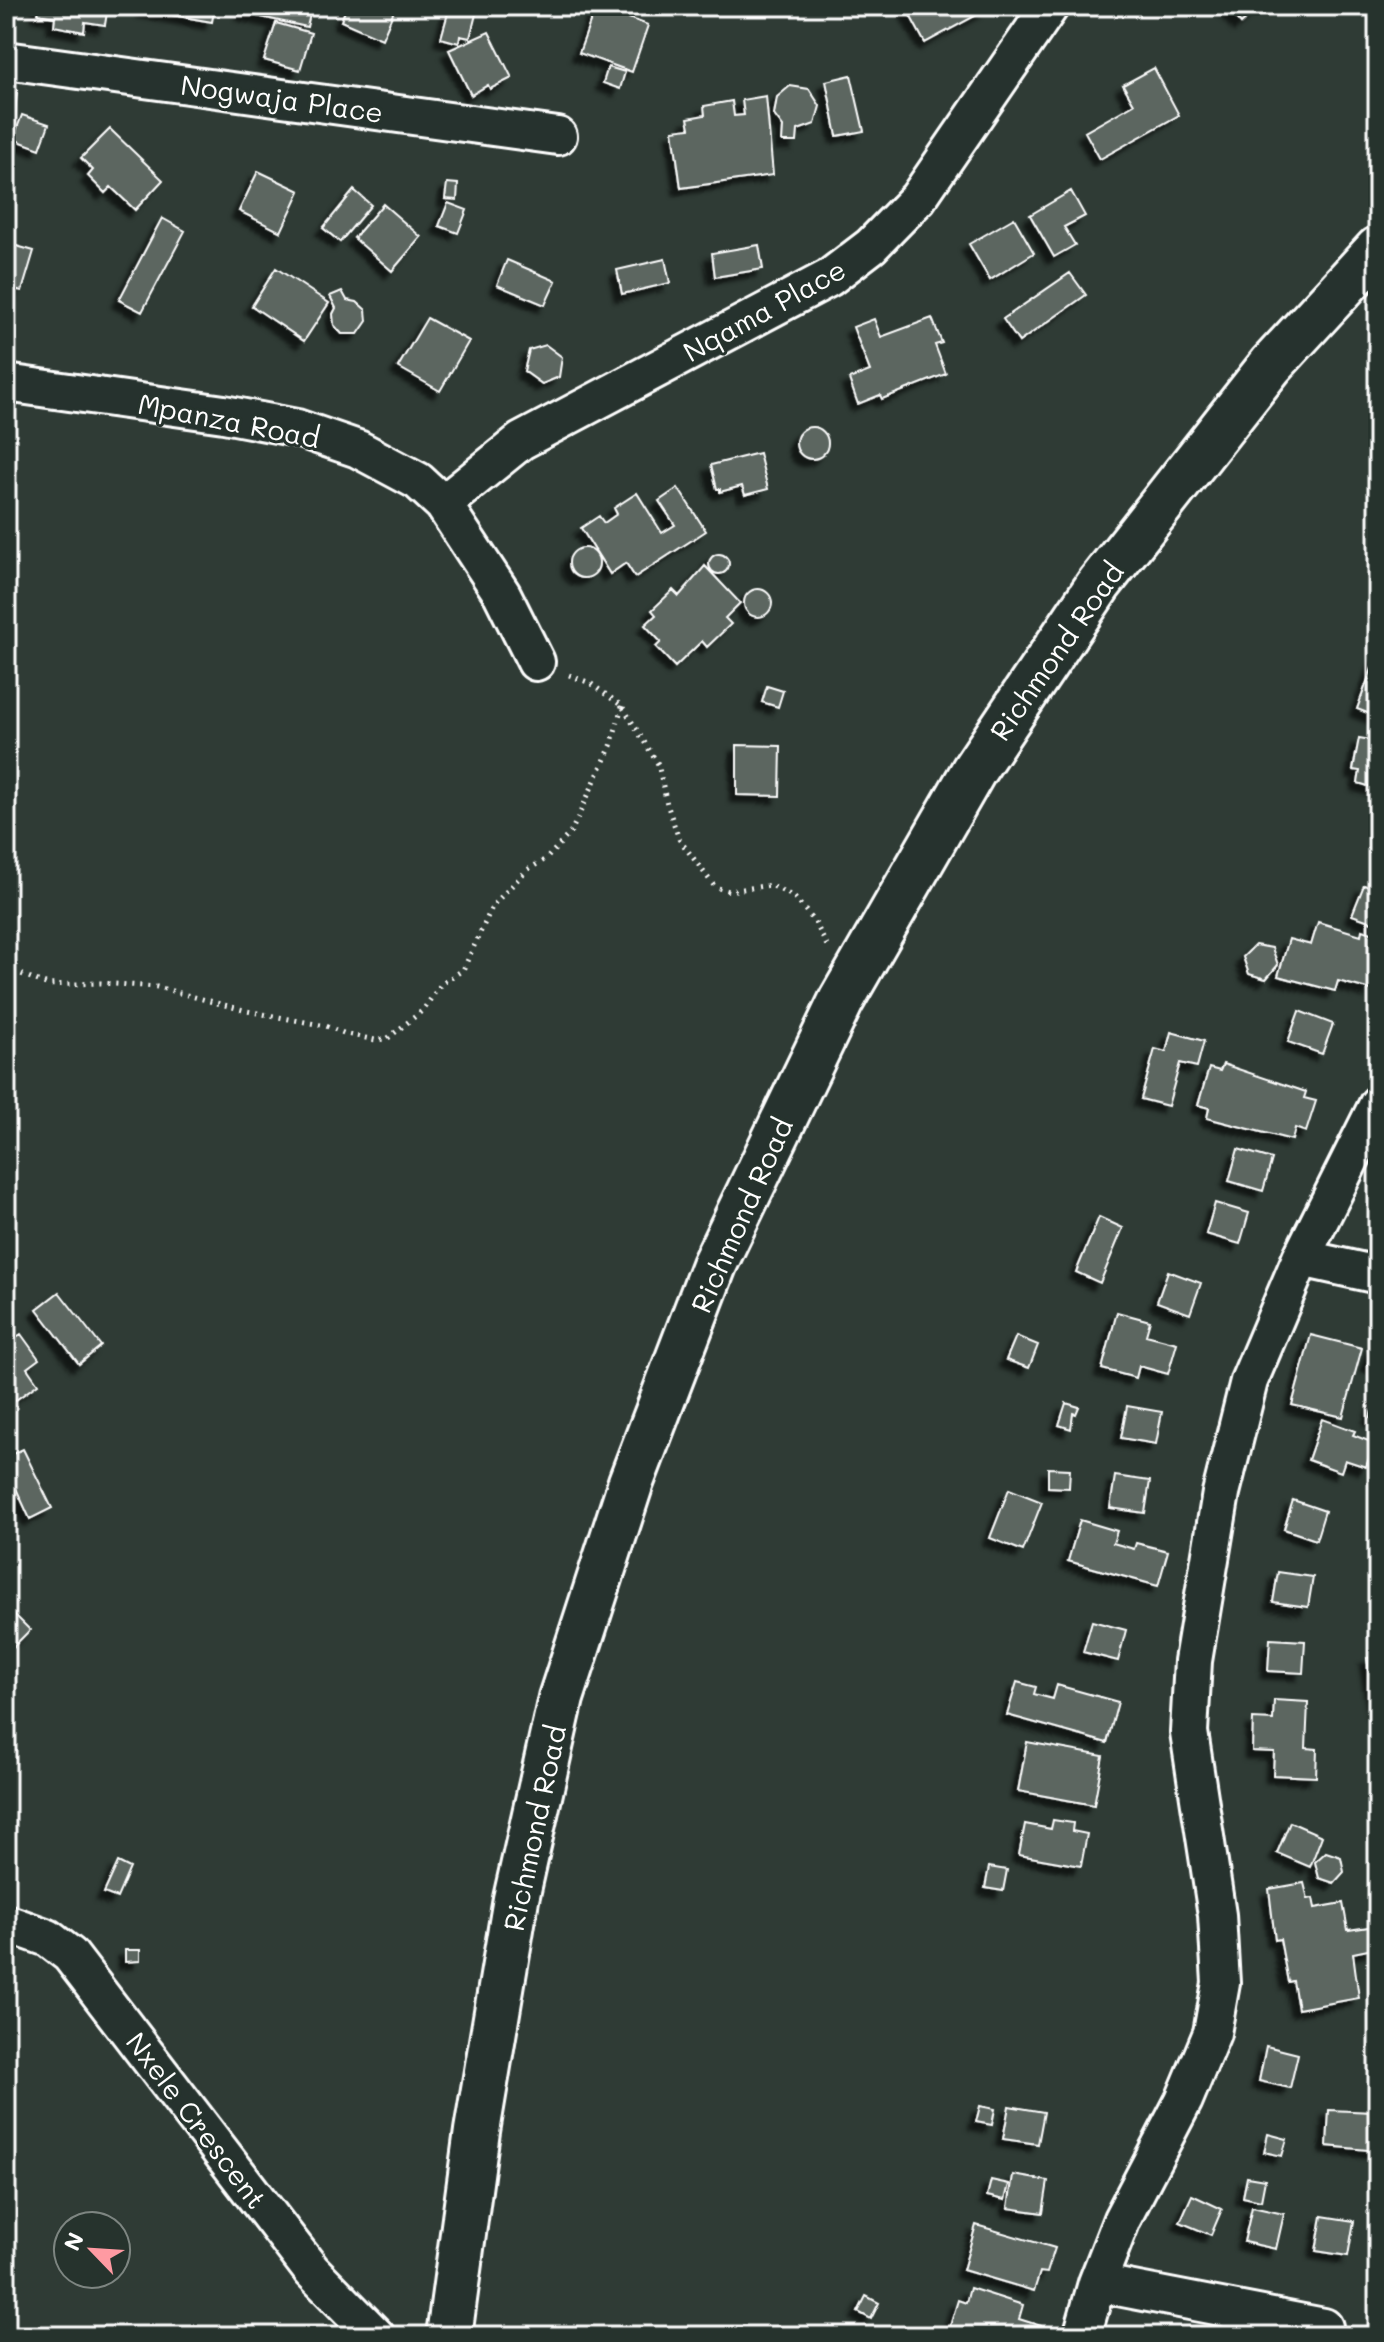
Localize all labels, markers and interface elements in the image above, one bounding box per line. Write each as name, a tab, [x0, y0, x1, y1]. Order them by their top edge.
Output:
street label: Nogwaja Place	[179, 66, 385, 130]
street label: Nqama Place	[676, 251, 852, 369]
street label: Mpanza Road	[135, 385, 323, 455]
street label: Richmond Road	[981, 555, 1131, 747]
street label: Richmond Road	[682, 1112, 800, 1318]
street label: Richmond Road	[495, 1722, 573, 1934]
street label: Nxele Crescent	[119, 2024, 275, 2216]
north arrow	[52, 2210, 132, 2290]
text: N	[57, 2228, 90, 2255]

